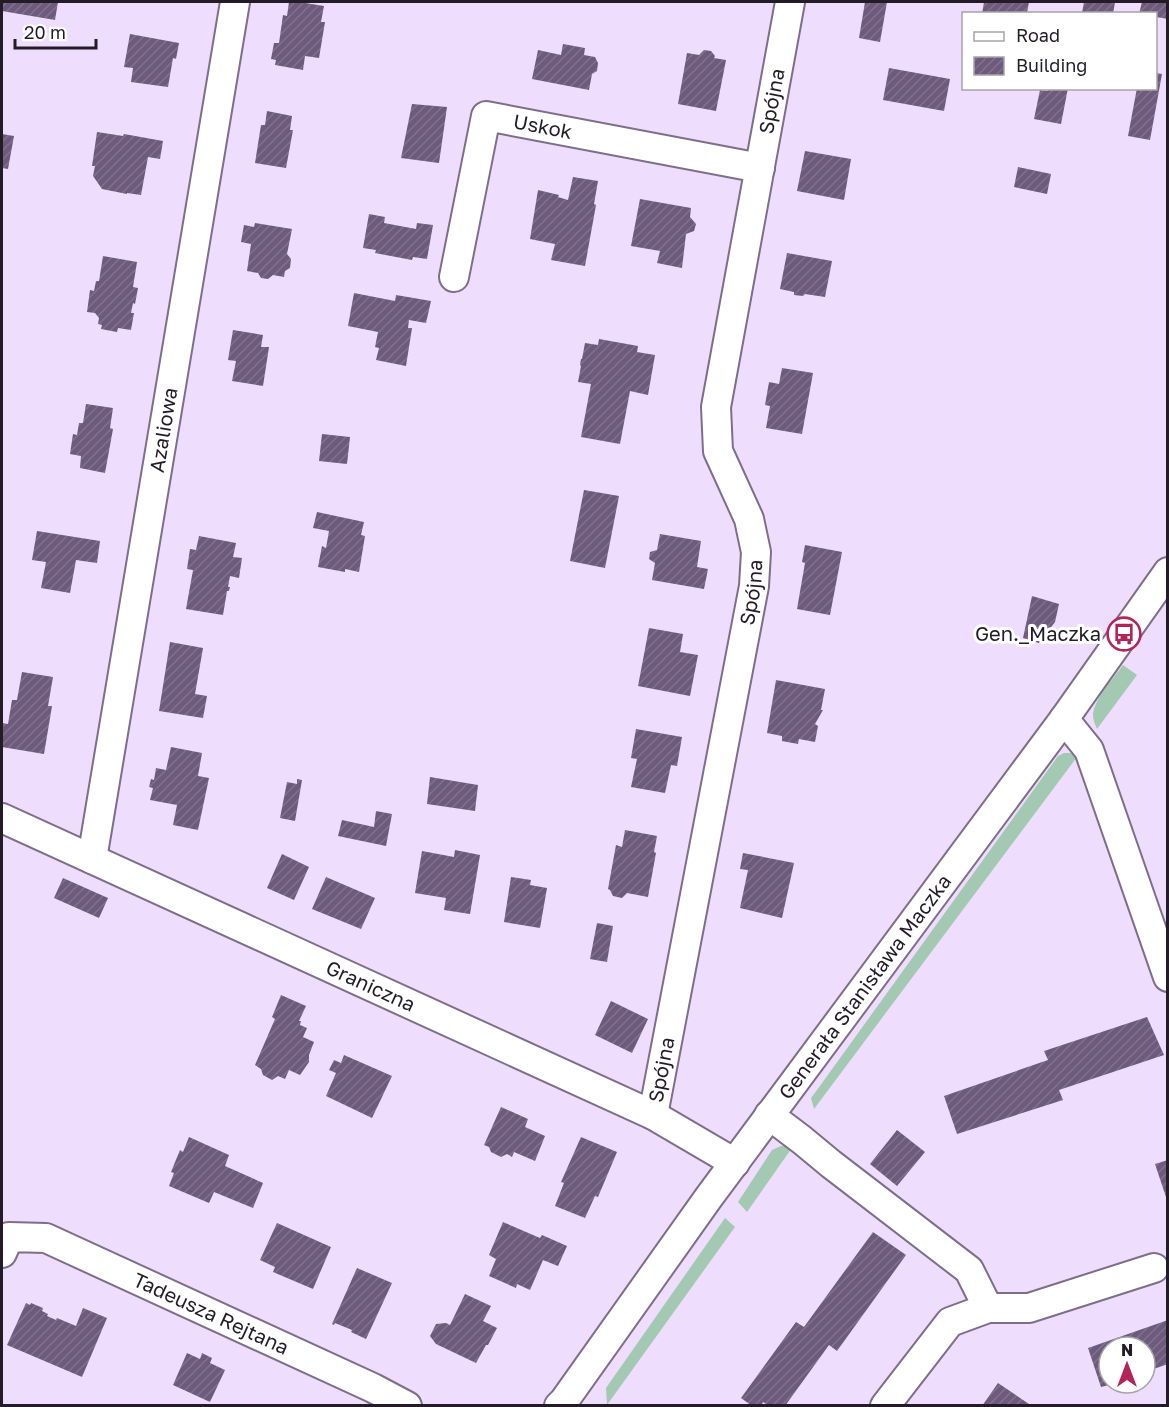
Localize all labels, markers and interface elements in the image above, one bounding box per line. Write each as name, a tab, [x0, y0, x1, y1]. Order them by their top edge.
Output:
scale bar	[15, 12, 96, 50]
legend	[962, 12, 1157, 90]
text: 20 m	[24, 21, 66, 43]
text: Road	[1016, 24, 1060, 46]
text: Building	[1016, 54, 1087, 76]
street label: Spójna	[753, 66, 789, 136]
street label: Uskok	[512, 108, 574, 143]
street label: Azaliowa	[144, 385, 182, 474]
street label: Spójna	[734, 559, 767, 627]
bus stop icon: Gen._Maczka	[1106, 616, 1142, 652]
place label: Gen._Maczka	[975, 621, 1101, 645]
street label: Generała Stanisława Maczka	[773, 869, 955, 1103]
street label: Graniczna	[322, 954, 419, 1016]
street label: Spójna	[643, 1035, 679, 1104]
street label: Tadeusza Rejtana	[130, 1267, 293, 1359]
north arrow	[1097, 1335, 1157, 1395]
text: N	[1121, 1340, 1133, 1360]

